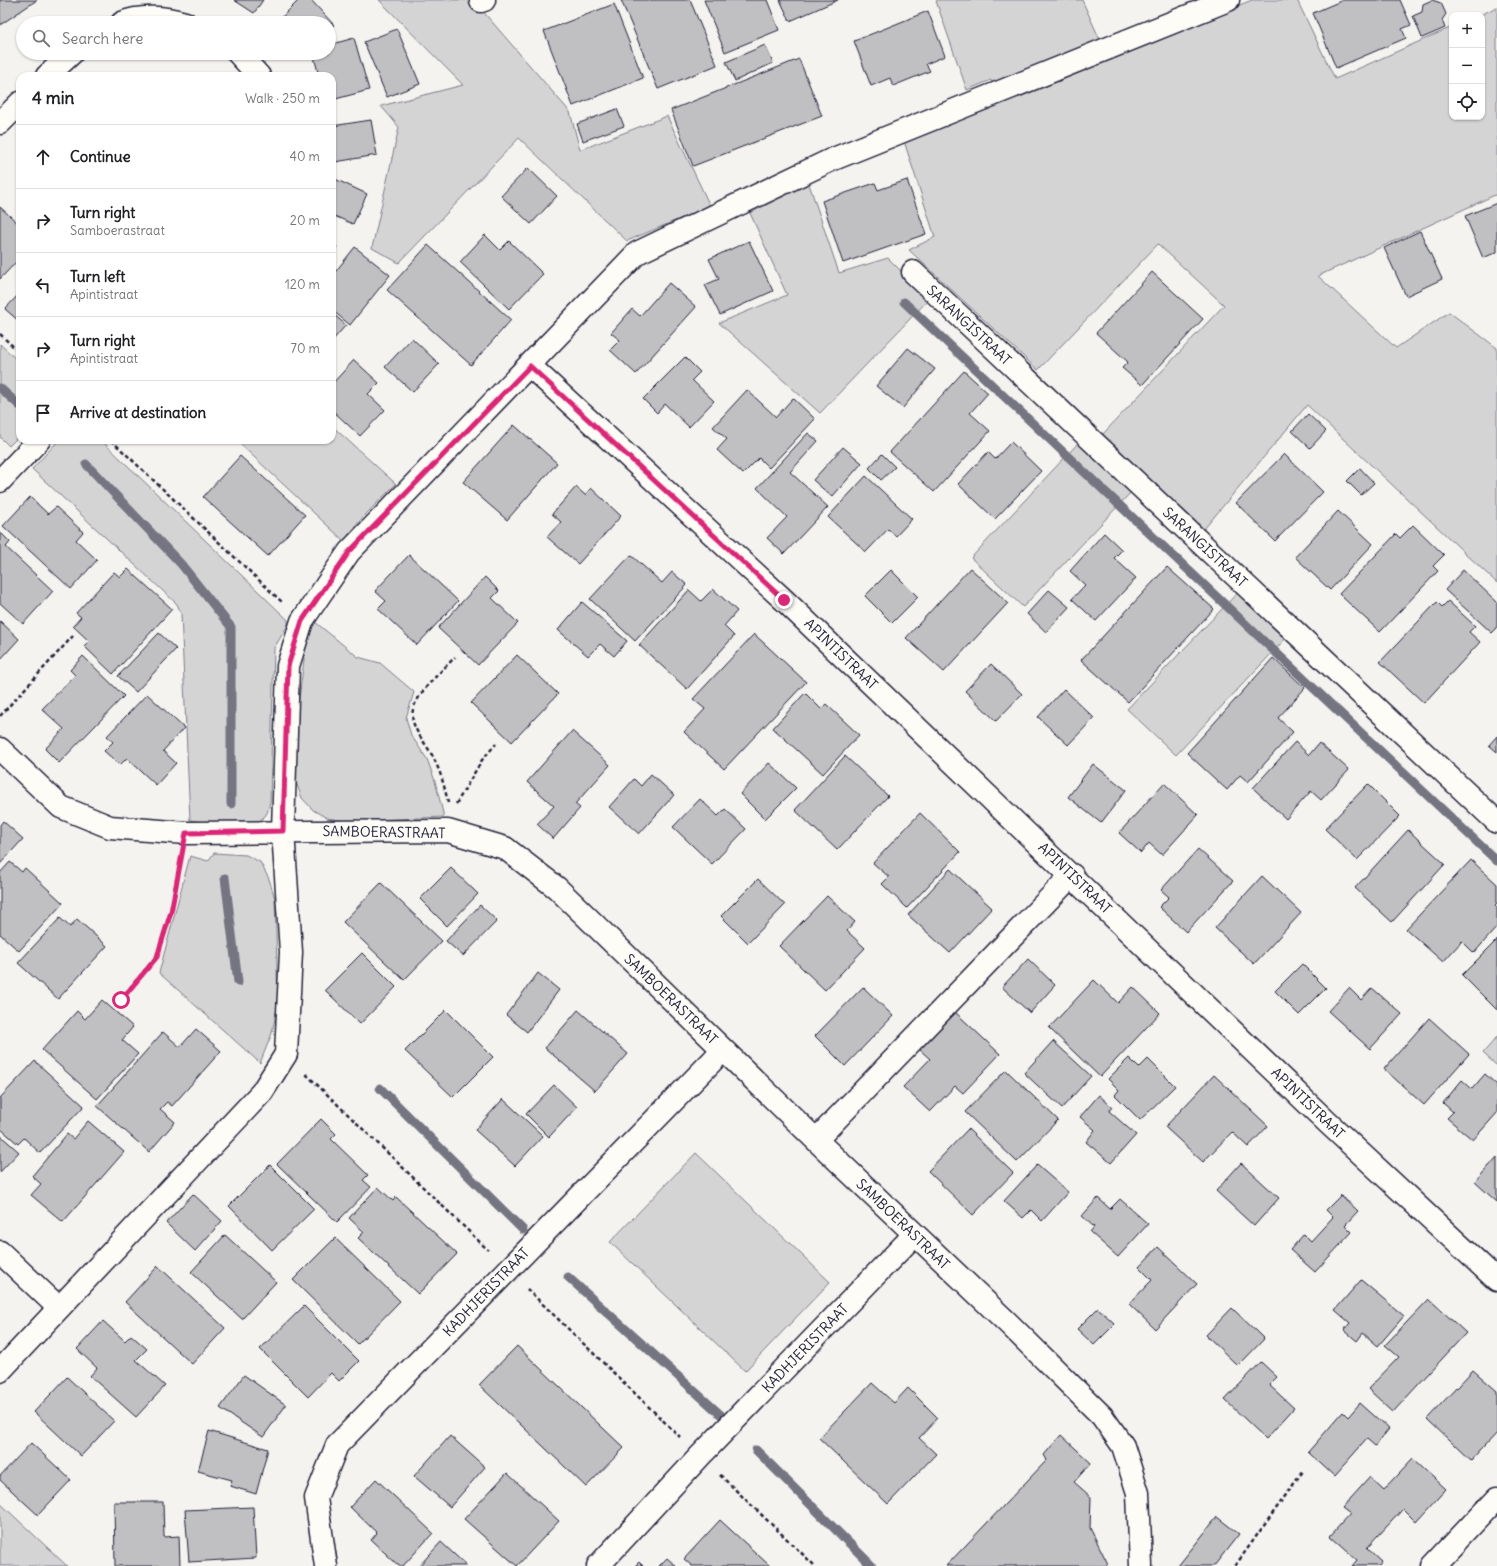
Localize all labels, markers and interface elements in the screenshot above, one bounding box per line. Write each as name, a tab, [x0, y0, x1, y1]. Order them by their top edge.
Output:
map controls	[1449, 12, 1485, 120]
button: +	[1449, 12, 1485, 48]
search box	[16, 16, 336, 60]
icon: search	[30, 27, 52, 49]
text: Search here	[62, 29, 143, 48]
button: −	[1449, 48, 1485, 84]
button: locate	[1449, 84, 1485, 120]
text: 4 min	[32, 87, 74, 109]
text: Walk · 250 m	[245, 90, 320, 107]
icon: ahead	[32, 146, 54, 168]
text: Continue	[70, 147, 131, 166]
text: 40 m	[289, 148, 320, 165]
text: Turn right	[70, 203, 135, 222]
icon: right	[32, 210, 54, 232]
text: 20 m	[290, 212, 320, 229]
text: Samboerastraat	[70, 222, 165, 239]
text: Turn left	[70, 267, 125, 286]
icon: left	[32, 274, 54, 296]
text: 120 m	[285, 276, 320, 293]
street label: SARANGISTRAAT	[923, 281, 1015, 369]
text: Apintistraat	[70, 286, 138, 303]
text: Turn right	[70, 331, 135, 350]
icon: right	[32, 338, 54, 360]
text: 70 m	[291, 340, 320, 357]
text: Apintistraat	[70, 350, 138, 367]
icon: arrive	[32, 402, 54, 424]
text: Arrive at destination	[70, 403, 206, 422]
street label: SARANGISTRAAT	[1159, 503, 1251, 591]
route end	[775, 591, 793, 609]
street label: APINTISTRAAT	[801, 614, 881, 694]
street label: SAMBOERASTRAAT	[322, 822, 446, 842]
street label: APINTISTRAAT	[1035, 838, 1115, 918]
street label: SAMBOERASTRAAT	[621, 950, 721, 1048]
route start	[112, 991, 130, 1009]
street label: APINTISTRAAT	[1268, 1063, 1348, 1143]
street label: SAMBOERASTRAAT	[853, 1175, 953, 1273]
street label: KADHJERISTRAAT	[439, 1244, 533, 1340]
street label: KADHJERISTRAAT	[758, 1300, 852, 1396]

